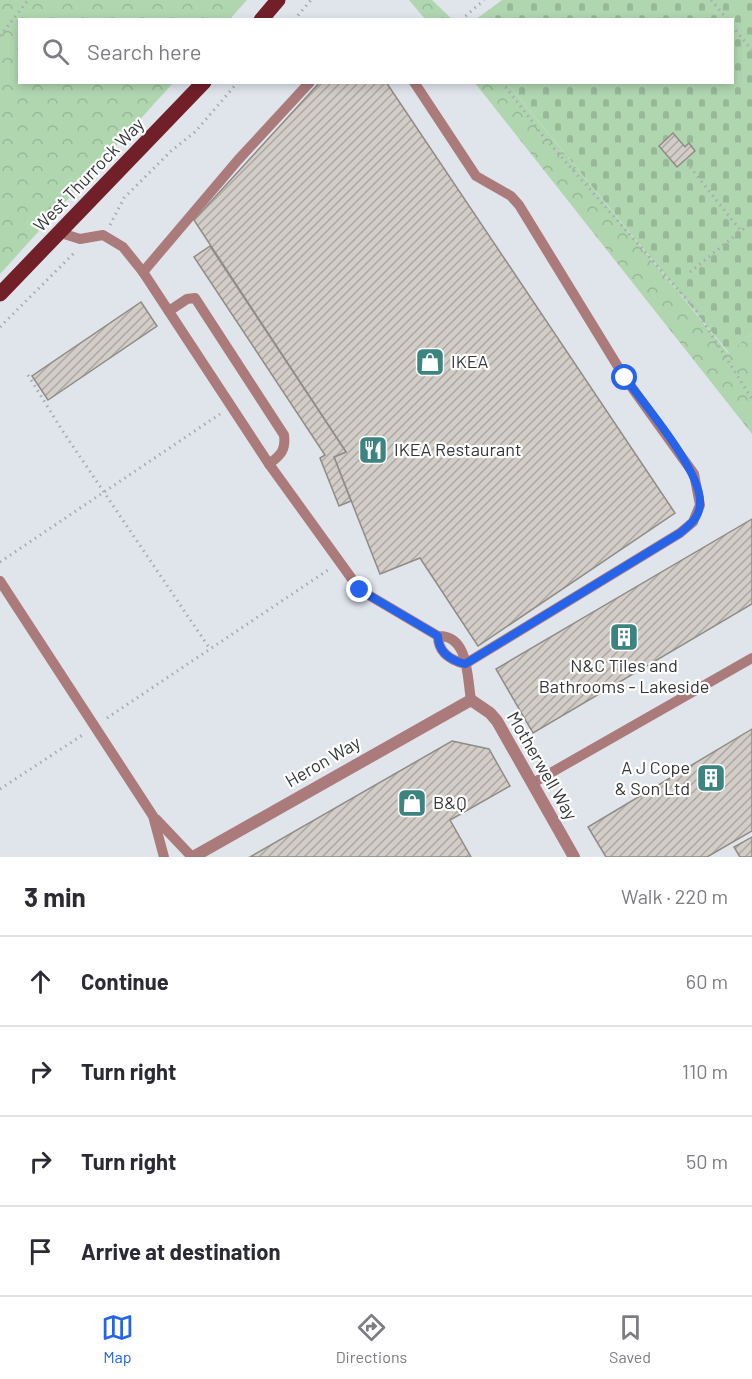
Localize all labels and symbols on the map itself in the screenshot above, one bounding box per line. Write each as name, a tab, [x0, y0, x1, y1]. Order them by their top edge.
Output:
street label: West Thurrock Way	[28, 113, 148, 236]
shop icon: IKEA	[414, 346, 446, 378]
place label: IKEA	[451, 350, 489, 372]
route start	[611, 364, 637, 390]
restaurant icon: IKEA Restaurant	[357, 434, 389, 466]
place label: IKEA Restaurant	[394, 438, 521, 460]
route end	[346, 576, 372, 602]
building icon: N&C Tiles and Bathrooms - Lakeside	[608, 621, 640, 653]
place label: N&C Tiles and Bathrooms - Lakeside	[539, 654, 709, 697]
street label: Motherwell Way	[503, 707, 583, 824]
street label: Heron Way	[281, 731, 364, 791]
place label: A J Cope & Son Ltd	[615, 756, 690, 799]
building icon: A J Cope & Son Ltd	[695, 762, 727, 794]
shop icon: B&Q	[396, 787, 428, 819]
place label: B&Q	[433, 791, 467, 813]

